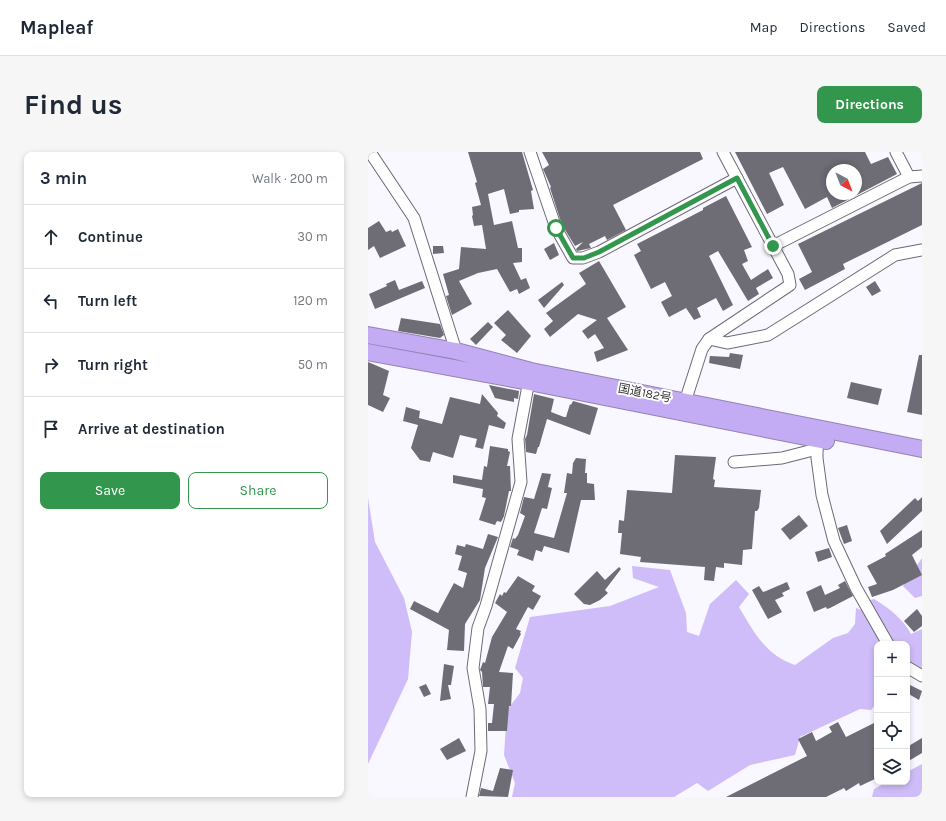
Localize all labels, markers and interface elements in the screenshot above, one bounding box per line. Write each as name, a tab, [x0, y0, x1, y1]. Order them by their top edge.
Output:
text: Mapleaf	[20, 17, 93, 39]
text: Map	[750, 19, 778, 36]
text: Directions	[800, 19, 865, 36]
text: Saved	[887, 19, 926, 36]
button: Directions	[817, 86, 922, 123]
text: Find us	[24, 88, 123, 121]
north arrow	[826, 164, 862, 200]
text: 3 min	[40, 168, 87, 188]
text: Walk · 200 m	[252, 171, 328, 186]
route start	[547, 219, 565, 237]
icon: ahead	[40, 226, 62, 248]
text: Continue	[78, 228, 143, 246]
text: 30 m	[297, 229, 328, 244]
route end	[764, 237, 782, 255]
icon: left	[40, 290, 62, 312]
text: Turn left	[78, 292, 137, 310]
text: 120 m	[293, 293, 328, 308]
icon: right	[40, 354, 62, 376]
text: Turn right	[78, 356, 148, 374]
text: 50 m	[298, 357, 328, 372]
street label: 国道182号	[617, 381, 673, 405]
icon: arrive	[40, 418, 62, 440]
text: Arrive at destination	[78, 420, 225, 438]
button: Save	[40, 472, 180, 509]
button: Share	[188, 472, 328, 509]
map controls	[874, 641, 910, 785]
button: +	[874, 641, 910, 677]
button: −	[874, 677, 910, 713]
button: locate	[874, 713, 910, 749]
button: layers	[874, 749, 910, 785]

